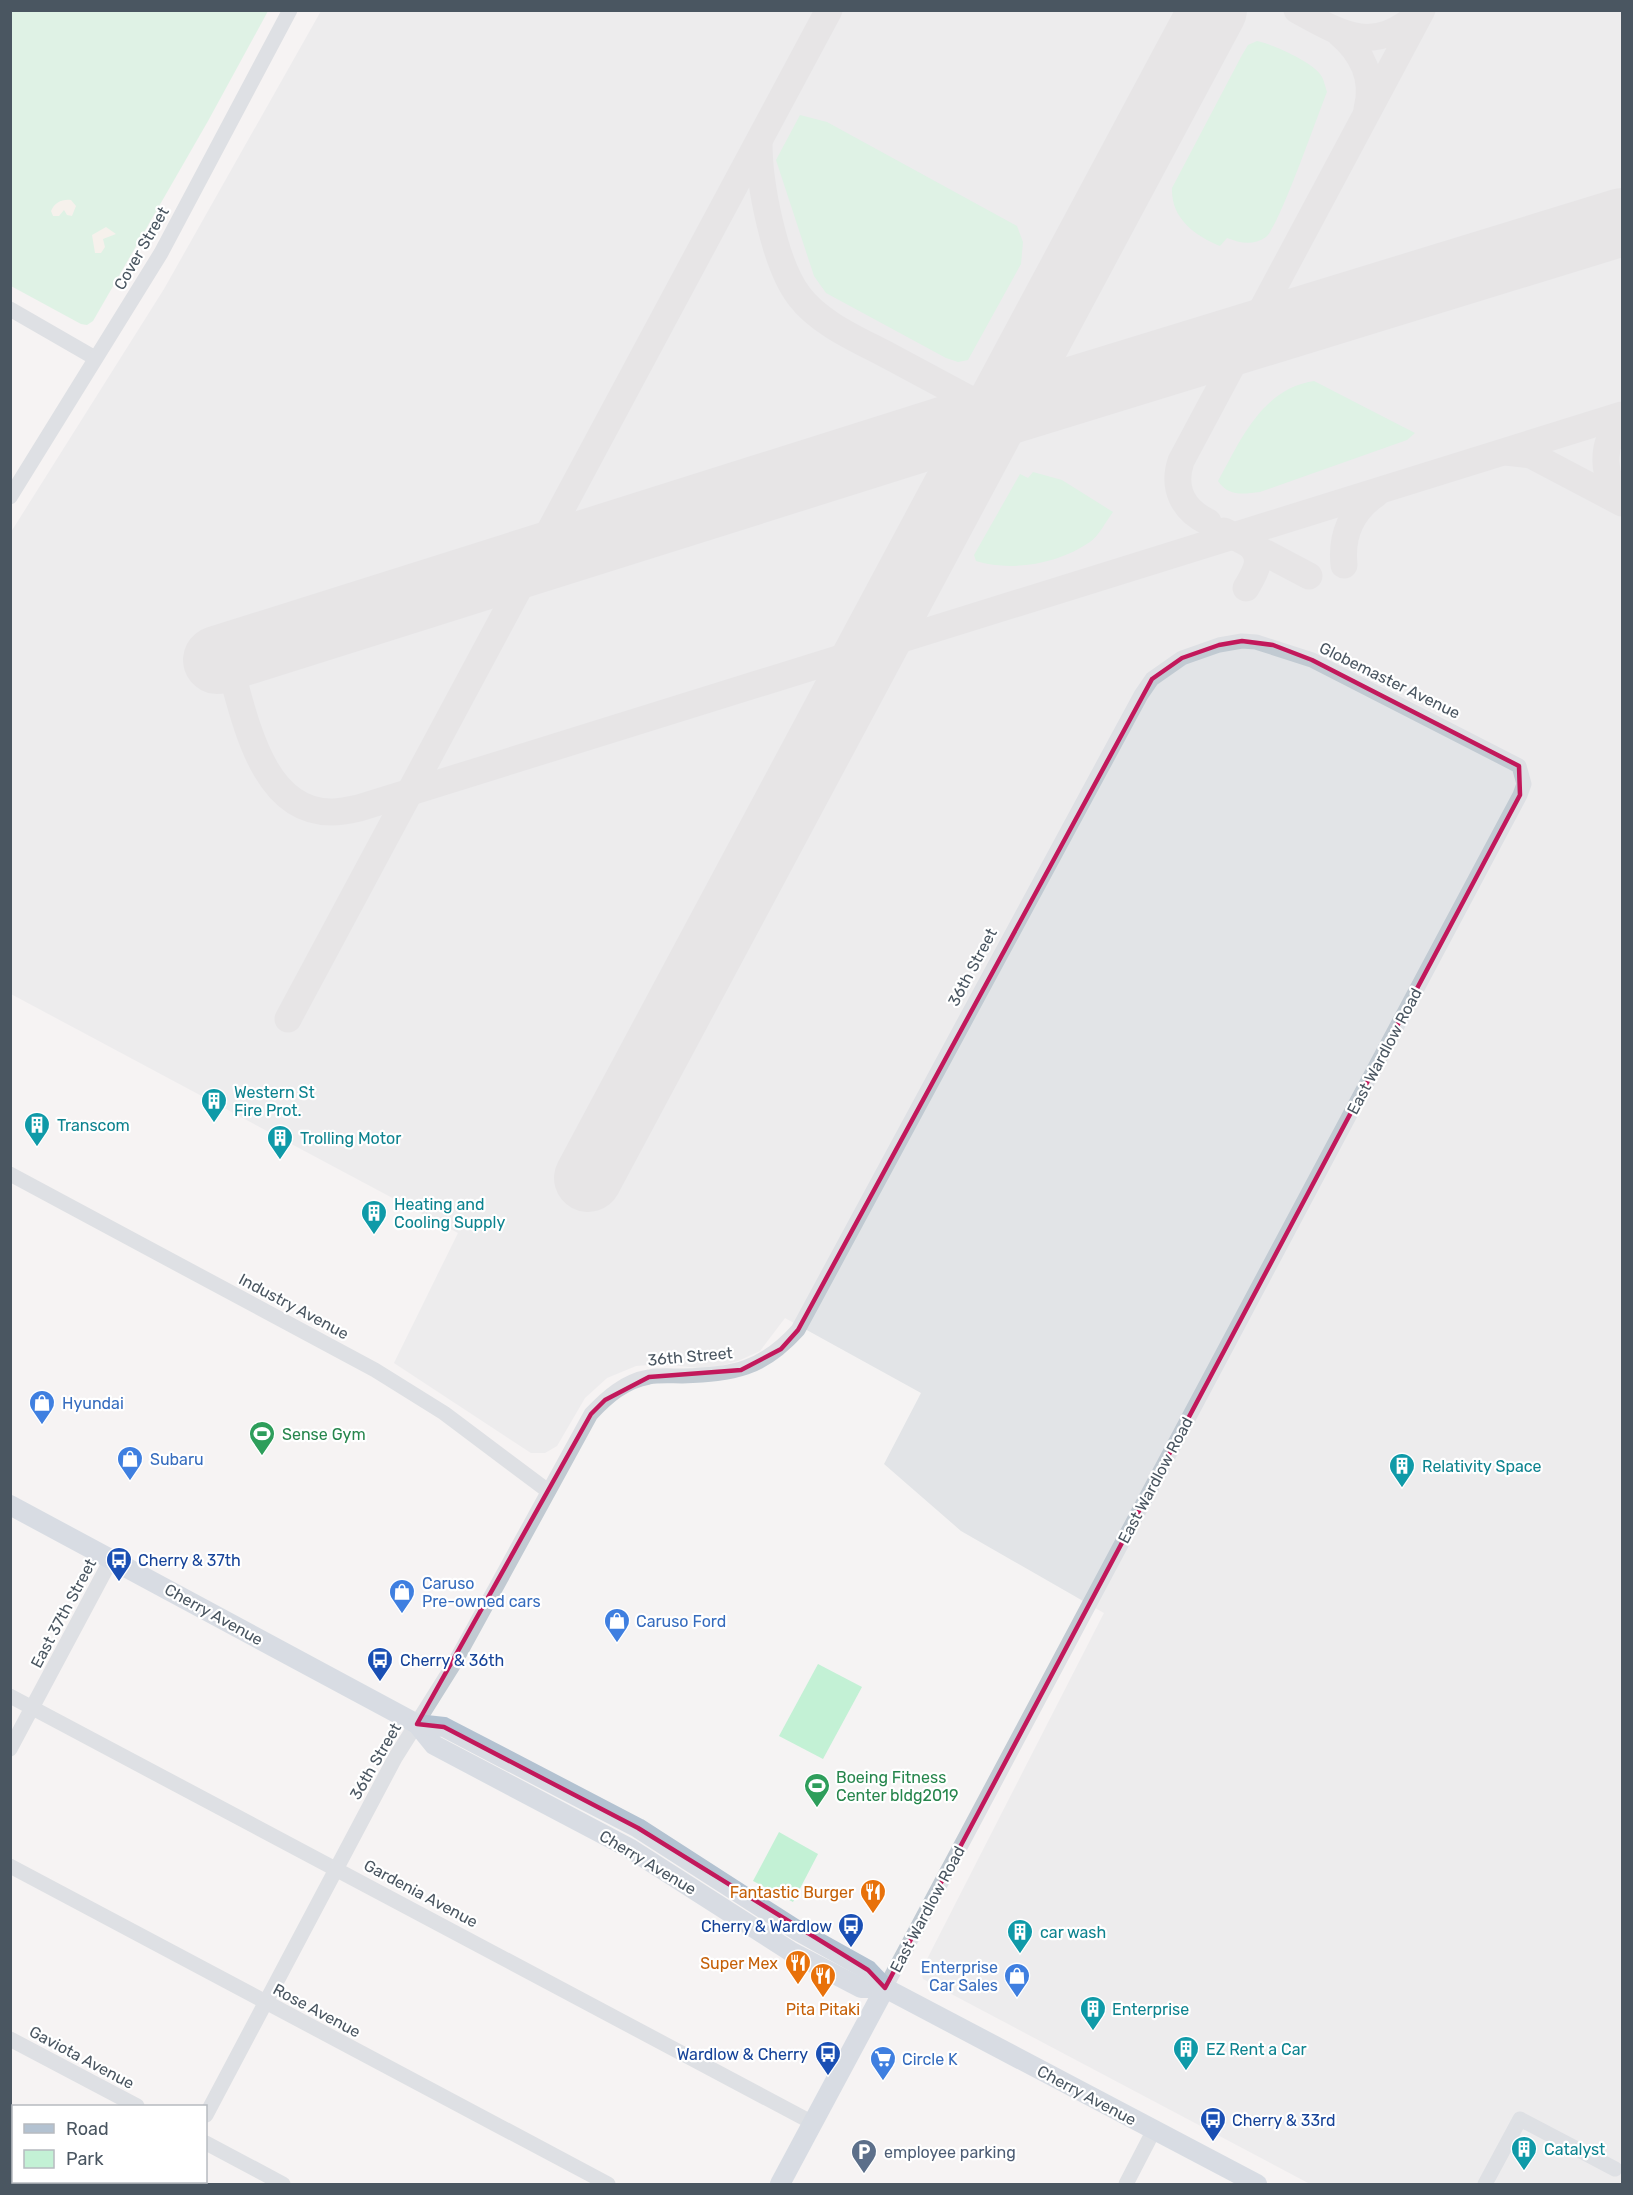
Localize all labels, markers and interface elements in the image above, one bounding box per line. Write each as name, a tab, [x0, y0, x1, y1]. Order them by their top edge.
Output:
street label: Cover Street	[110, 203, 173, 293]
street label: Globemaster Avenue	[1316, 638, 1463, 723]
street label: 36th Street	[944, 925, 1001, 1009]
street label: East Wardlow Road	[1343, 985, 1426, 1118]
place label: Western St Fire Prot.	[234, 1083, 315, 1120]
building icon: Western St Fire Prot.	[199, 1086, 229, 1124]
building icon: Transcom	[22, 1110, 52, 1148]
place label: Transcom	[57, 1116, 130, 1135]
building icon: Trolling Motor	[265, 1123, 295, 1161]
place label: Trolling Motor	[300, 1129, 401, 1148]
place label: Heating and Cooling Supply	[394, 1195, 505, 1232]
building icon: Heating and Cooling Supply	[359, 1198, 389, 1236]
street label: Industry Avenue	[236, 1269, 352, 1343]
street label: 36th Street	[647, 1343, 733, 1370]
shop icon: Hyundai	[27, 1388, 57, 1426]
place label: Hyundai	[62, 1394, 124, 1413]
street label: East Wardlow Road	[1114, 1414, 1197, 1547]
sports icon: Sense Gym	[247, 1419, 277, 1457]
place label: Sense Gym	[282, 1425, 366, 1444]
shop icon: Subaru	[115, 1444, 145, 1482]
place label: Subaru	[150, 1450, 204, 1469]
building icon: Relativity Space	[1387, 1451, 1417, 1489]
place label: Relativity Space	[1422, 1457, 1542, 1476]
bus stop icon: Cherry & 37th	[104, 1545, 134, 1583]
place label: Cherry & 37th	[138, 1551, 241, 1570]
street label: East 37th Street	[27, 1555, 100, 1671]
place label: Caruso Pre-owned cars	[422, 1574, 541, 1611]
shop icon: Caruso Pre-owned cars	[387, 1577, 417, 1615]
street label: Cherry Avenue	[161, 1580, 266, 1649]
shop icon: Caruso Ford	[602, 1606, 632, 1644]
place label: Caruso Ford	[636, 1612, 726, 1631]
bus stop icon: Cherry & 36th	[365, 1645, 395, 1683]
place label: Cherry & 36th	[400, 1651, 504, 1670]
street label: 36th Street	[346, 1719, 405, 1803]
place label: Boeing Fitness Center bldg2019	[836, 1768, 958, 1805]
sports icon: Boeing Fitness Center bldg2019	[802, 1771, 832, 1809]
street label: Cherry Avenue	[596, 1826, 700, 1899]
street label: East Wardlow Road	[886, 1843, 969, 1976]
street label: Gardenia Avenue	[361, 1855, 481, 1931]
restaurant icon: Fantastic Burger	[858, 1877, 888, 1915]
place label: Fantastic Burger	[730, 1883, 854, 1902]
bus stop icon: Cherry & Wardlow	[836, 1911, 866, 1949]
place label: Cherry & Wardlow	[701, 1917, 832, 1936]
building icon: car wash	[1005, 1917, 1035, 1955]
place label: car wash	[1040, 1923, 1106, 1942]
restaurant icon: Super Mex	[783, 1948, 813, 1986]
place label: Super Mex	[700, 1954, 778, 1973]
place label: Enterprise Car Sales	[921, 1958, 998, 1995]
restaurant icon: Pita Pitaki	[808, 1961, 838, 1999]
shop icon: Enterprise Car Sales	[1002, 1961, 1032, 1999]
street label: Rose Avenue	[270, 1979, 364, 2041]
building icon: Enterprise	[1078, 1994, 1108, 2032]
place label: Pita Pitaki	[786, 2000, 860, 2019]
place label: Enterprise	[1112, 2000, 1189, 2019]
street label: Gaviota Avenue	[26, 2022, 137, 2093]
building icon: EZ Rent a Car	[1171, 2034, 1201, 2072]
bus stop icon: Wardlow & Cherry	[813, 2039, 843, 2077]
place label: EZ Rent a Car	[1206, 2040, 1307, 2059]
supermarket icon: Circle K	[868, 2044, 898, 2082]
place label: Wardlow & Cherry	[677, 2045, 808, 2064]
place label: Circle K	[902, 2050, 958, 2069]
street label: Cherry Avenue	[1034, 2061, 1140, 2130]
legend	[12, 2105, 207, 2183]
bus stop icon: Cherry & 33rd	[1198, 2105, 1228, 2143]
place label: Cherry & 33rd	[1232, 2111, 1336, 2130]
text: Road	[66, 2118, 109, 2140]
building icon: Catalyst	[1509, 2134, 1539, 2172]
parking icon: employee parking	[849, 2137, 879, 2175]
place label: Catalyst	[1544, 2140, 1605, 2159]
place label: employee parking	[884, 2143, 1016, 2162]
text: Park	[66, 2148, 104, 2170]

